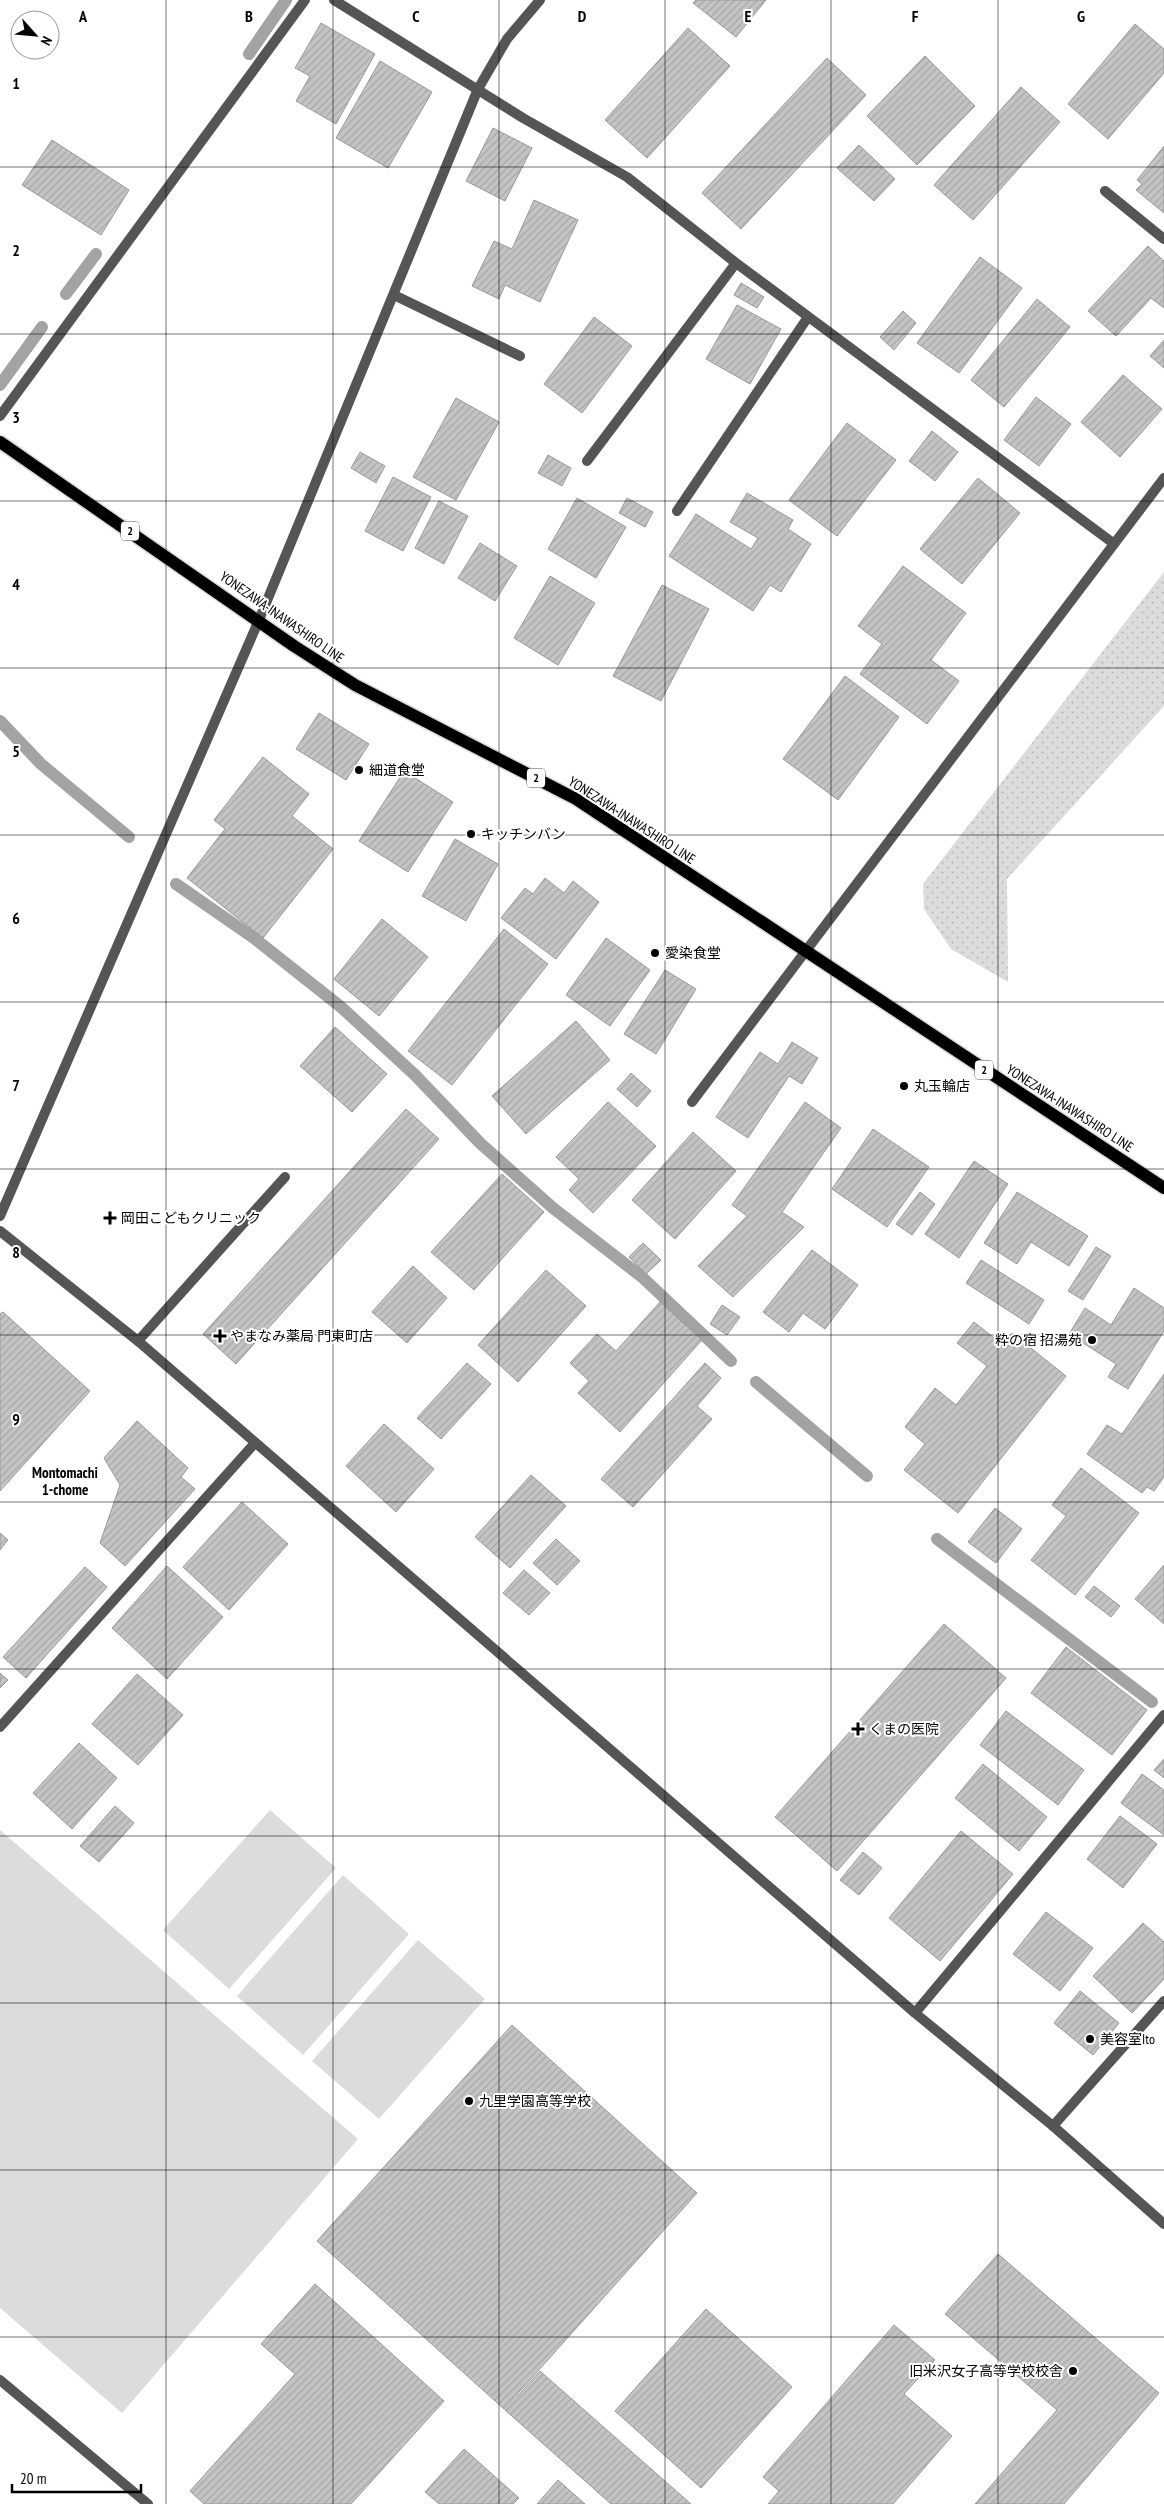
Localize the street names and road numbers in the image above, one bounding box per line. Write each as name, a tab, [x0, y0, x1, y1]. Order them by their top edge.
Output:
road number: 2	[121, 522, 139, 540]
street label: YONEZAWA-INAWASHIRO LINE	[216, 567, 348, 667]
road number: 2	[527, 768, 545, 788]
street label: YONEZAWA-INAWASHIRO LINE	[565, 772, 699, 868]
road number: 2	[975, 1060, 993, 1080]
street label: YONEZAWA-INAWASHIRO LINE	[1003, 1060, 1137, 1156]

